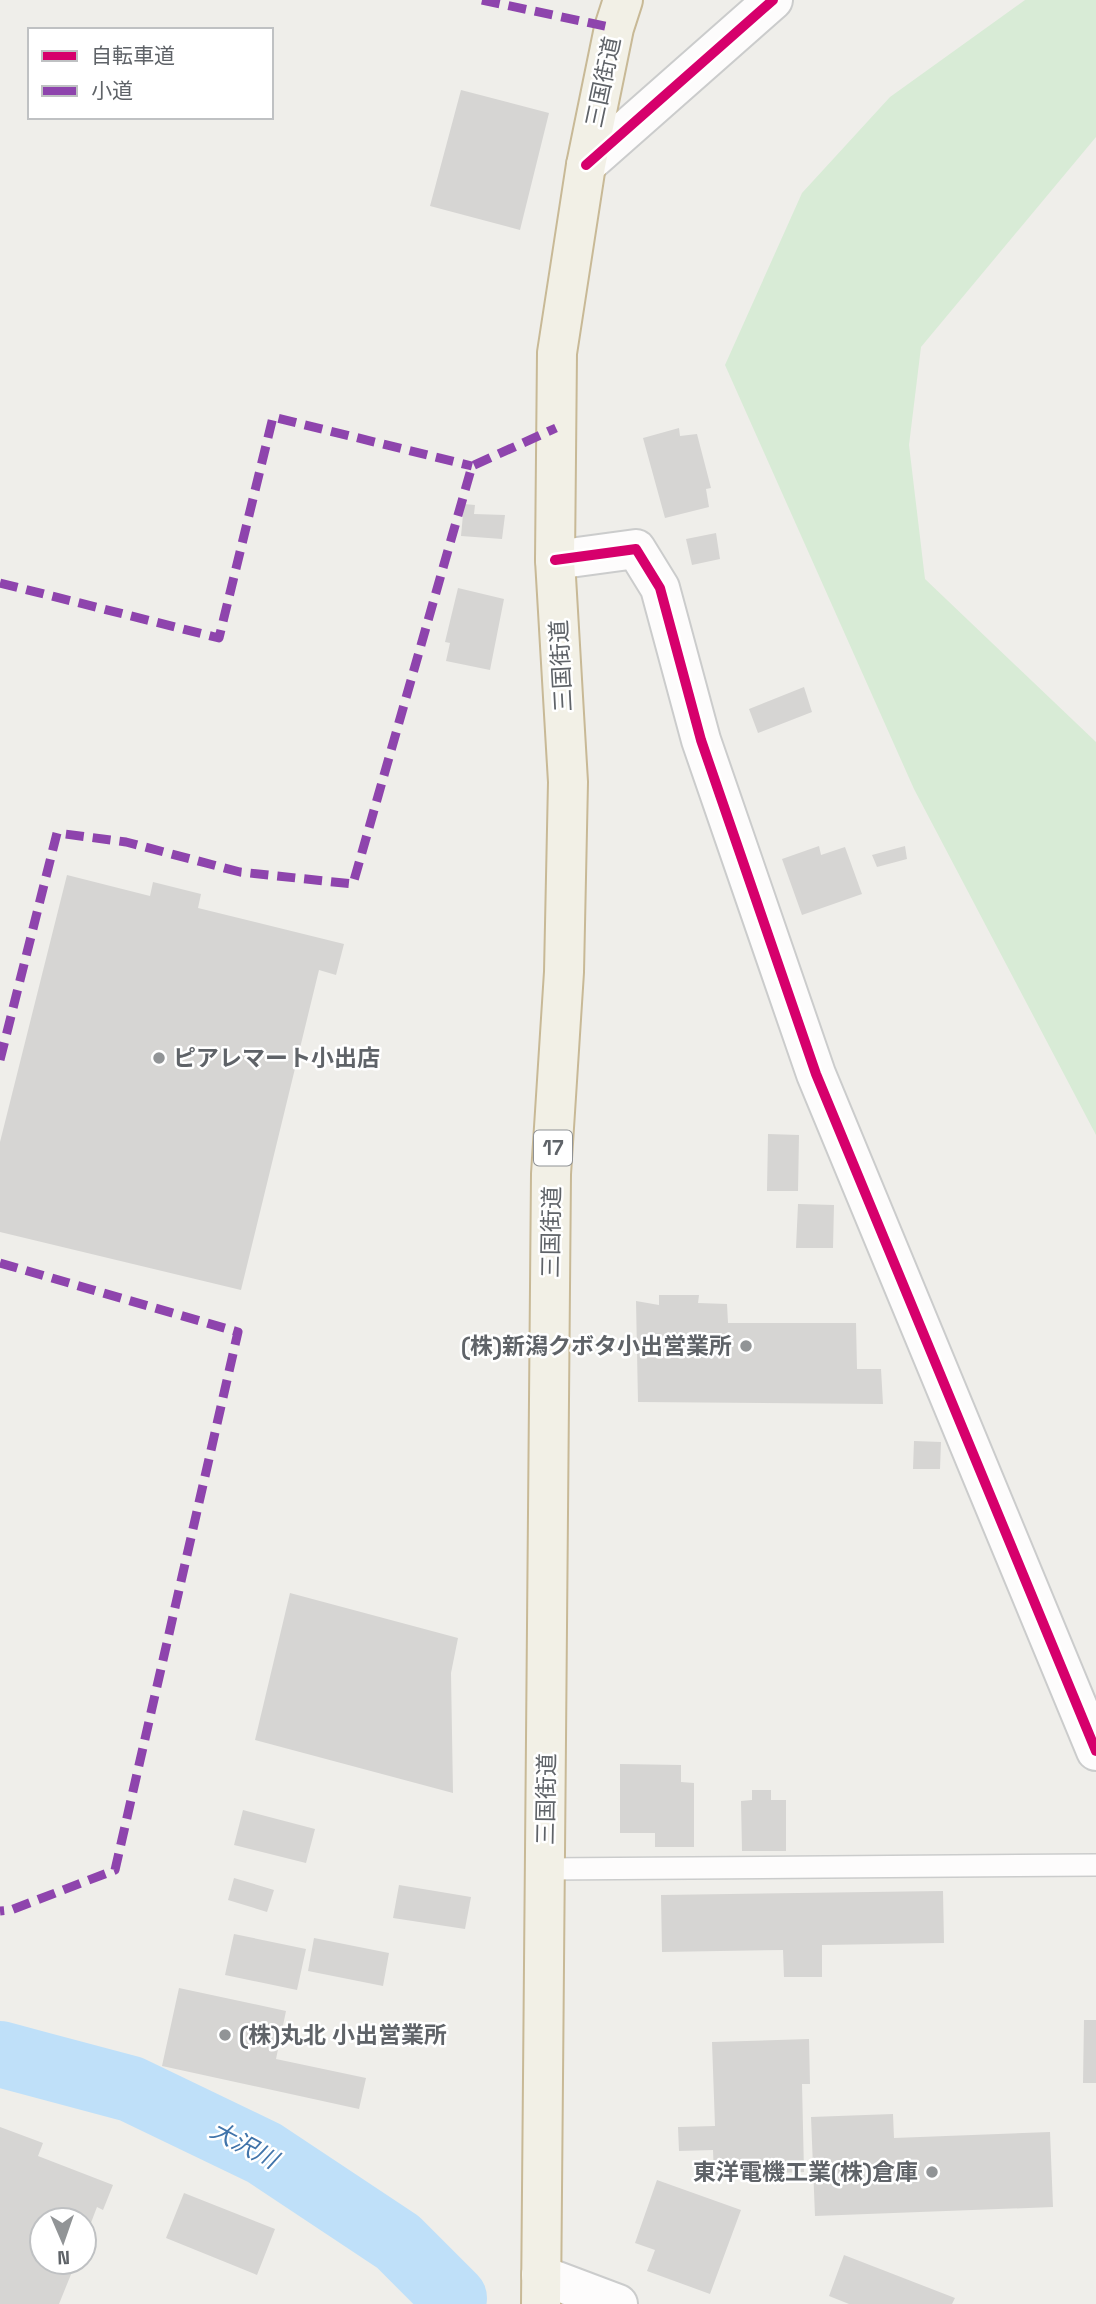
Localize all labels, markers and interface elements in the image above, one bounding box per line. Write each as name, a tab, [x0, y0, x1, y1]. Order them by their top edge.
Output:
legend	[28, 28, 273, 119]
street label: 三国街道	[579, 34, 627, 130]
text: 自転車道	[91, 42, 175, 69]
text: 小道	[91, 77, 133, 104]
street label: 三国街道	[544, 619, 578, 713]
place label: ピアレマート小出店	[173, 1043, 380, 1073]
marker: ピアレマート小出店	[151, 1050, 167, 1066]
road number: 17	[534, 1130, 572, 1166]
street label: 三国街道	[535, 1186, 567, 1278]
place label: (株)新潟クボタ小出営業所	[461, 1331, 732, 1361]
marker: (株)新潟クボタ小出営業所	[738, 1338, 754, 1354]
street label: 三国街道	[530, 1753, 562, 1845]
place label: (株)丸北 小出営業所	[239, 2020, 447, 2050]
marker: (株)丸北 小出営業所	[217, 2027, 233, 2043]
water label: 大沢川	[205, 2114, 286, 2177]
place label: 東洋電機工業(株)倉庫	[693, 2157, 918, 2187]
marker: 東洋電機工業(株)倉庫	[924, 2164, 940, 2180]
north arrow	[28, 2206, 98, 2276]
text: N	[57, 2245, 70, 2270]

